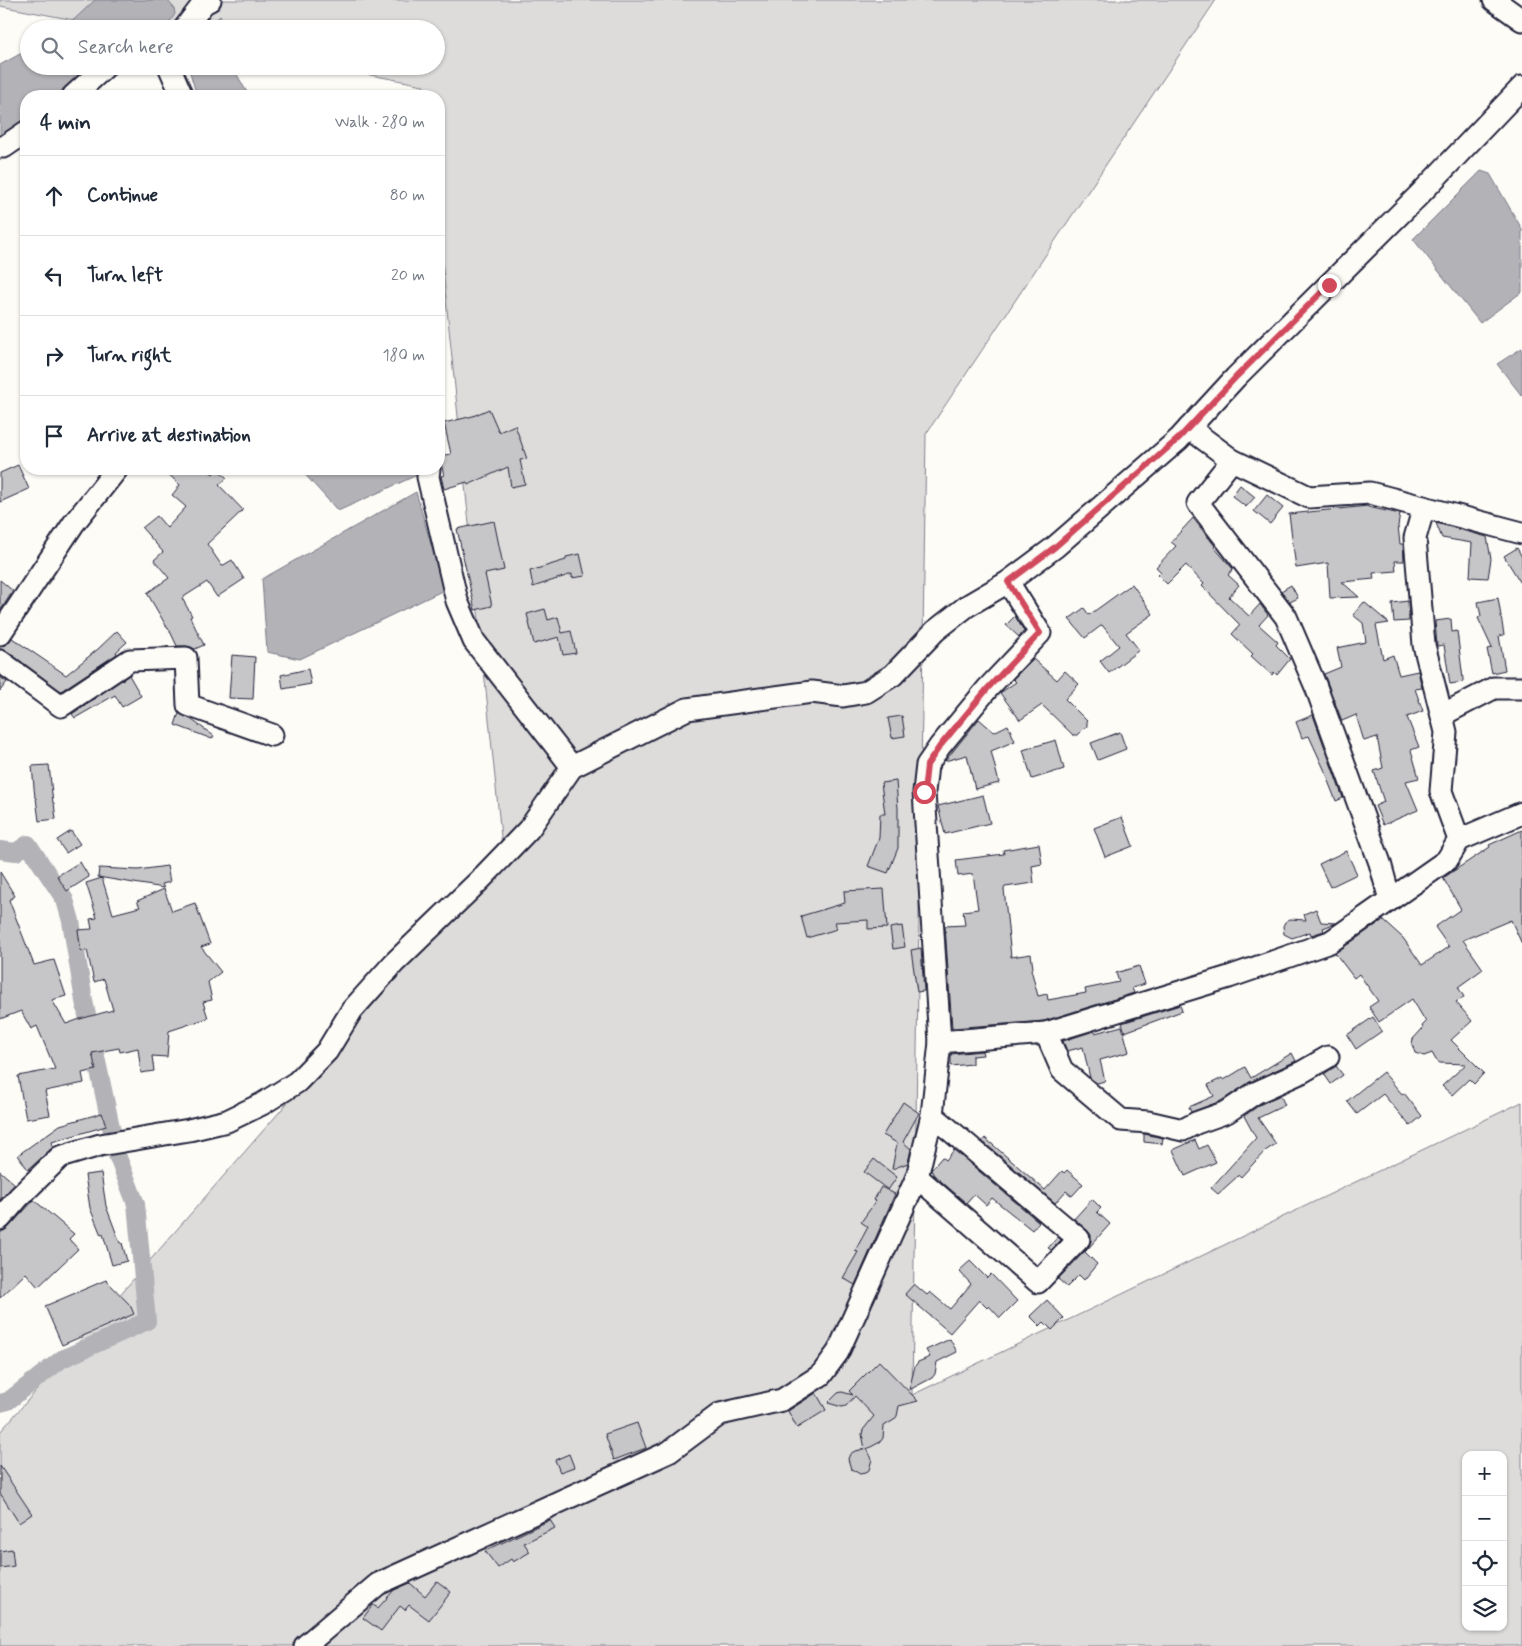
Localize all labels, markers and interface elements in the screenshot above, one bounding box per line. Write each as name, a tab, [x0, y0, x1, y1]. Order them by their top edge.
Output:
search box	[20, 20, 445, 75]
icon: search	[38, 34, 66, 62]
text: Search here	[78, 35, 174, 60]
text: 4 min	[40, 109, 91, 137]
text: Walk · 280 m	[335, 112, 425, 133]
icon: ahead	[40, 182, 68, 210]
text: Continue	[87, 183, 158, 208]
text: 80 m	[390, 185, 425, 206]
icon: left	[40, 262, 68, 290]
text: Turn left	[87, 263, 163, 288]
text: 20 m	[391, 265, 425, 286]
route end	[1318, 274, 1341, 297]
icon: right	[40, 342, 68, 370]
text: Turn right	[87, 343, 171, 368]
text: 180 m	[382, 345, 425, 366]
icon: arrive	[40, 422, 68, 450]
text: Arrive at destination	[87, 423, 251, 448]
route start	[913, 781, 936, 804]
map controls	[1462, 1451, 1507, 1631]
button: +	[1462, 1451, 1507, 1496]
button: −	[1462, 1496, 1507, 1541]
button: locate	[1462, 1541, 1507, 1586]
button: layers	[1462, 1586, 1507, 1631]

